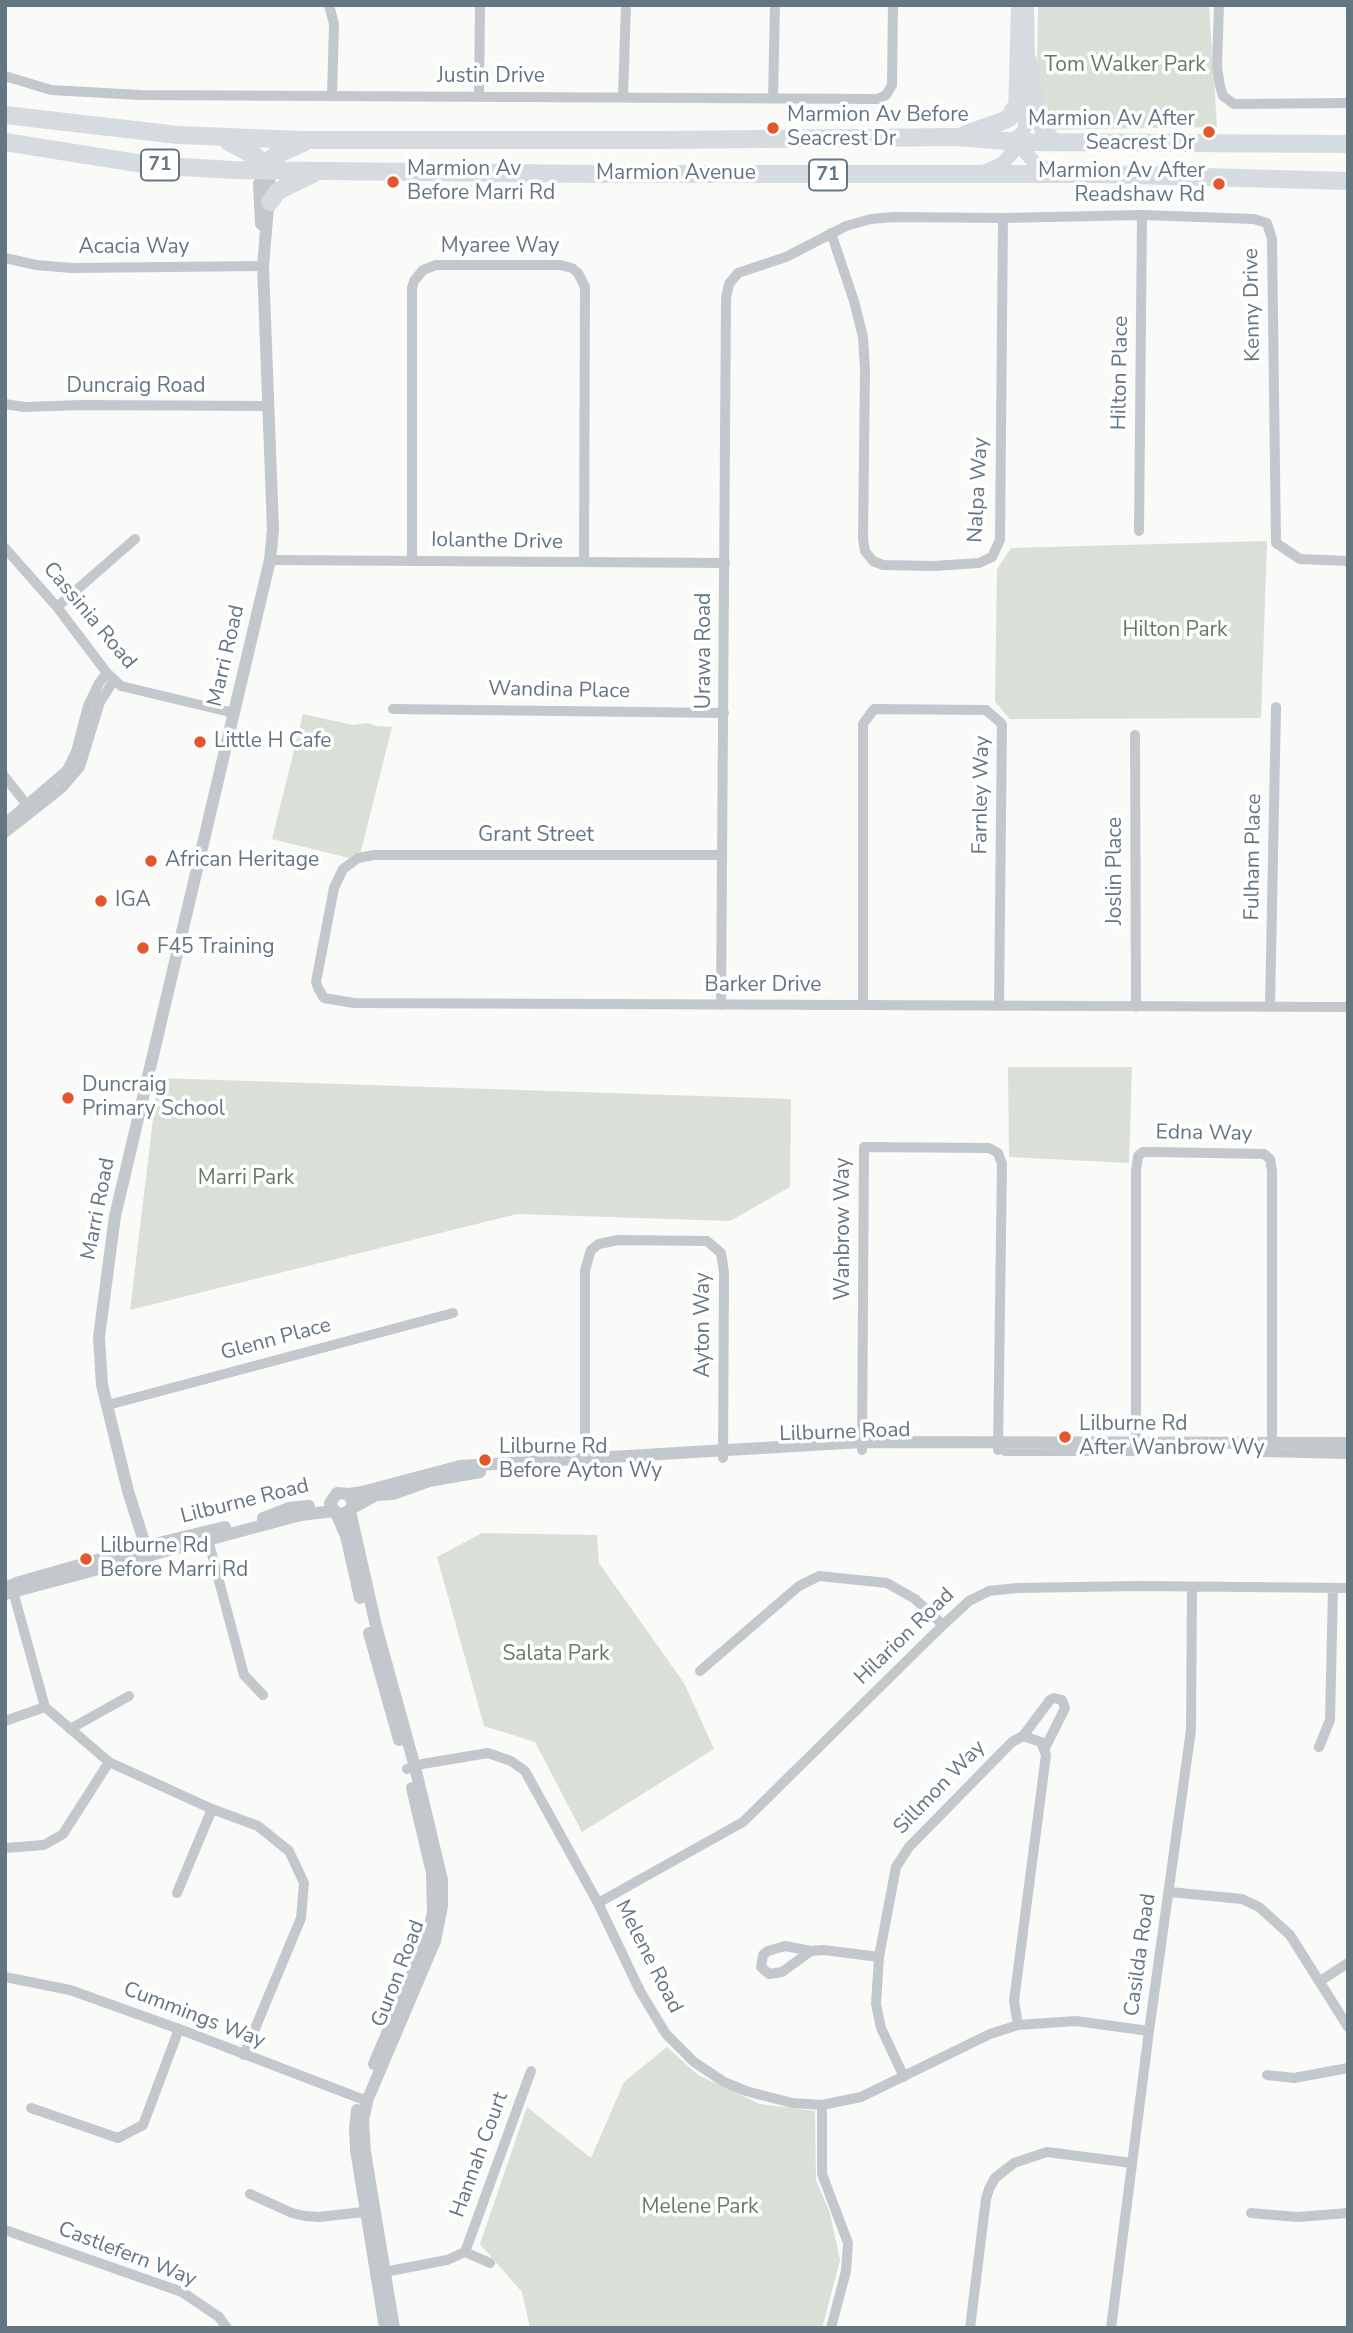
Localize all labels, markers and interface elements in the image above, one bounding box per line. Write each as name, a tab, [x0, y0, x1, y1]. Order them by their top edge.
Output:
park label: Tom Walker Park	[1044, 53, 1206, 79]
street label: Justin Drive	[437, 64, 545, 90]
place label: Marmion Av Before Seacrest Dr	[787, 103, 969, 153]
place label: Marmion Av After Seacrest Dr	[1028, 107, 1195, 157]
marker: Marmion Av Before Seacrest Dr	[765, 120, 781, 136]
marker: Marmion Av After Seacrest Dr	[1201, 124, 1217, 140]
road number: 71	[141, 150, 179, 181]
place label: Marmion Av Before Marri Rd	[407, 157, 555, 207]
place label: Marmion Av After Readshaw Rd	[1038, 159, 1205, 209]
road number: 71	[809, 160, 847, 190]
street label: Marmion Avenue	[596, 161, 756, 187]
marker: Marmion Av Before Marri Rd	[385, 174, 401, 190]
marker: Marmion Av After Readshaw Rd	[1211, 176, 1227, 192]
street label: Myaree Way	[441, 234, 559, 260]
street label: Acacia Way	[79, 235, 189, 261]
street label: Kenny Drive	[1239, 248, 1267, 362]
street label: Hilton Place	[1107, 316, 1135, 430]
street label: Duncraig Road	[67, 374, 205, 400]
street label: Nalpa Way	[964, 437, 994, 543]
street label: Iolanthe Drive	[431, 528, 563, 556]
street label: Cassinia Road	[37, 557, 141, 675]
street label: Urawa Road	[692, 593, 718, 709]
street label: Marri Road	[203, 603, 251, 709]
park label: Hilton Park	[1122, 618, 1228, 644]
street label: Wandina Place	[488, 677, 630, 705]
place label: Little H Cafe	[214, 729, 332, 755]
marker: Little H Cafe	[192, 734, 208, 750]
street label: Farnley Way	[968, 735, 996, 855]
street label: Fulham Place	[1240, 793, 1268, 921]
street label: Joslin Place	[1103, 817, 1129, 925]
street label: Grant Street	[478, 823, 594, 849]
place label: African Heritage	[165, 848, 319, 874]
marker: African Heritage	[143, 853, 159, 869]
place label: IGA	[115, 888, 151, 914]
marker: IGA	[93, 893, 109, 909]
place label: F45 Training	[157, 935, 275, 961]
marker: F45 Training	[135, 940, 151, 956]
street label: Barker Drive	[705, 973, 821, 999]
place label: Duncraig Primary School	[82, 1073, 225, 1123]
marker: Duncraig Primary School	[60, 1090, 76, 1106]
street label: Edna Way	[1155, 1121, 1253, 1147]
street label: Marri Road	[77, 1156, 121, 1262]
street label: Wanbrow Way	[831, 1158, 857, 1300]
park label: Marri Park	[198, 1166, 294, 1192]
street label: Ayton Way	[691, 1272, 717, 1378]
street label: Glenn Place	[218, 1313, 334, 1367]
place label: Lilburne Rd After Wanbrow Wy	[1079, 1412, 1265, 1462]
street label: Lilburne Road	[779, 1418, 911, 1448]
marker: Lilburne Rd After Wanbrow Wy	[1057, 1429, 1073, 1445]
place label: Lilburne Rd Before Ayton Wy	[499, 1435, 662, 1485]
marker: Lilburne Rd Before Ayton Wy	[477, 1452, 493, 1468]
street label: Lilburne Road	[178, 1474, 312, 1530]
place label: Lilburne Rd Before Marri Rd	[100, 1534, 248, 1584]
marker: Lilburne Rd Before Marri Rd	[78, 1551, 94, 1567]
street label: Hilarion Road	[850, 1583, 960, 1691]
park label: Salata Park	[502, 1642, 610, 1668]
street label: Sillmon Way	[889, 1736, 991, 1840]
street label: Casilda Road	[1120, 1892, 1162, 2018]
street label: Melene Road	[609, 1896, 687, 2018]
street label: Guron Road	[367, 1917, 431, 2031]
street label: Cummings Way	[119, 1977, 269, 2055]
street label: Hannah Court	[446, 2089, 514, 2221]
park label: Melene Park	[642, 2195, 758, 2221]
street label: Castlefern Way	[54, 2217, 200, 2293]

